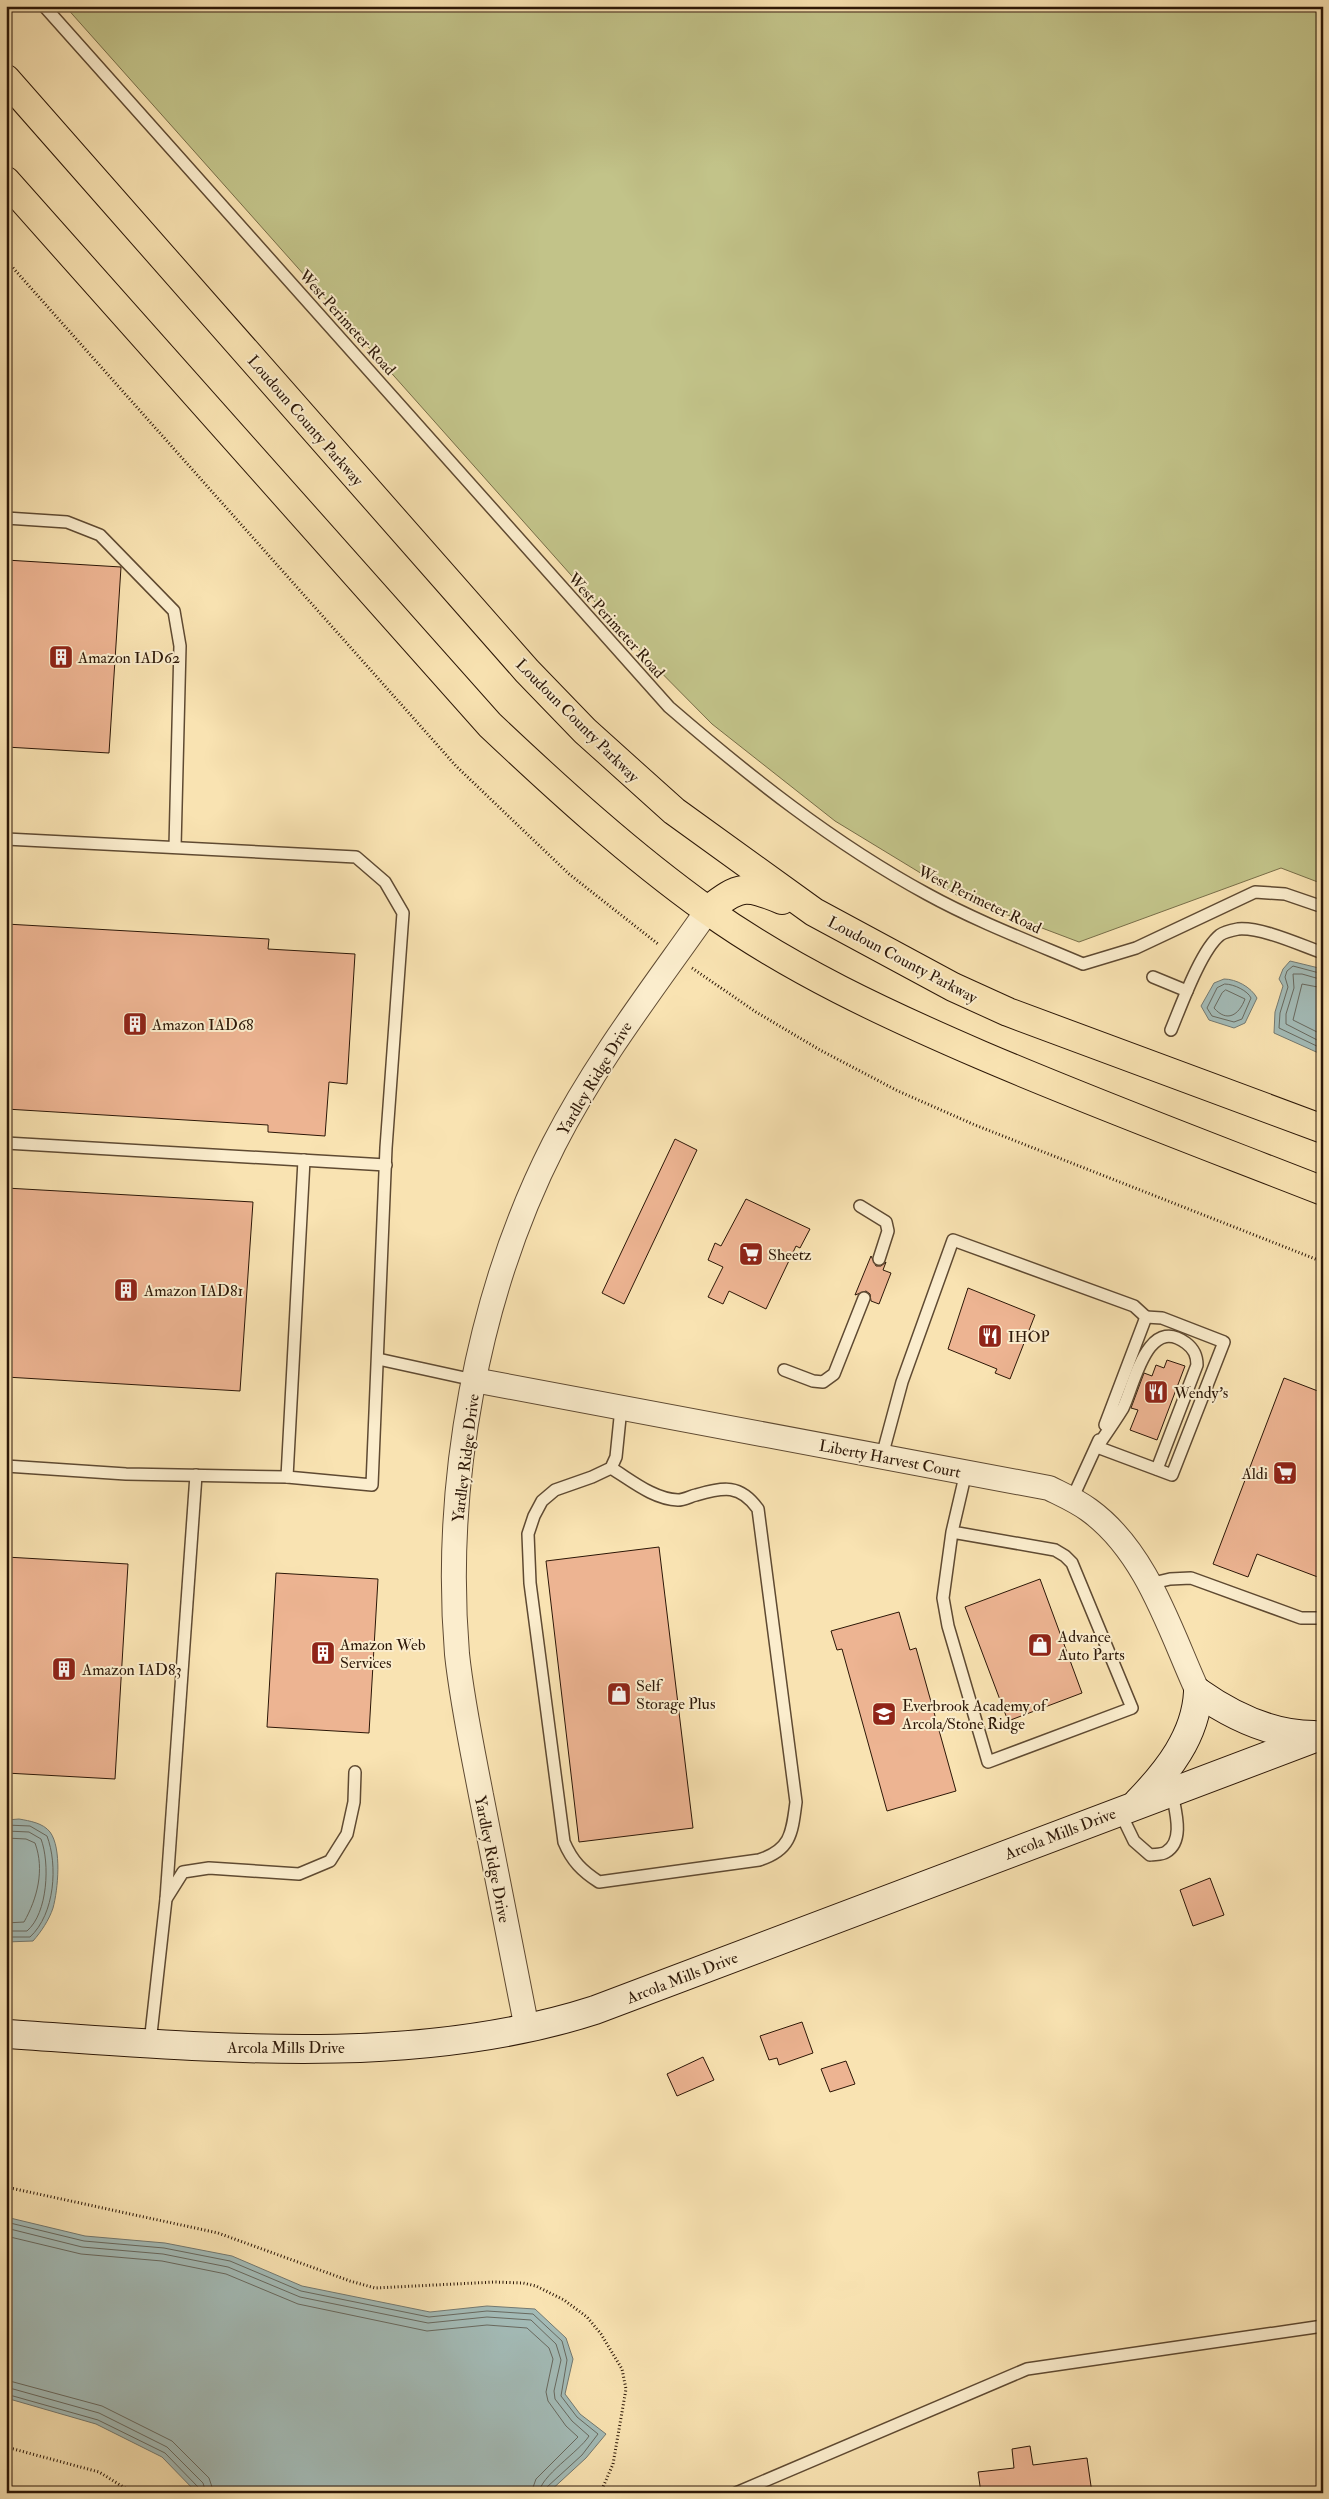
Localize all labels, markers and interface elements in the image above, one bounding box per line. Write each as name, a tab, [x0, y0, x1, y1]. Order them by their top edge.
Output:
street label: West Perimeter Road	[294, 265, 400, 380]
street label: Loudoun County Parkway	[243, 351, 368, 491]
street label: West Perimeter Road	[563, 568, 669, 683]
building icon: Amazon IAD62	[48, 644, 74, 670]
place label: Amazon IAD62	[77, 648, 180, 668]
street label: Loudoun County Parkway	[511, 655, 644, 787]
street label: West Perimeter Road	[914, 861, 1045, 939]
street label: Loudoun County Parkway	[824, 912, 982, 1008]
building icon: Amazon IAD68	[122, 1011, 148, 1037]
place label: Amazon IAD68	[151, 1015, 254, 1035]
street label: Yardley Ridge Drive	[553, 1018, 637, 1139]
supermarket icon: Sheetz	[738, 1241, 764, 1267]
place label: Sheetz	[768, 1245, 812, 1265]
building icon: Amazon IAD81	[113, 1277, 139, 1303]
place label: Amazon IAD81	[143, 1281, 243, 1301]
restaurant icon: IHOP	[977, 1323, 1003, 1349]
place label: IHOP	[1008, 1327, 1050, 1347]
restaurant icon: Wendy's	[1143, 1379, 1169, 1405]
place label: Wendy's	[1173, 1383, 1228, 1403]
street label: Yardley Ridge Drive	[448, 1393, 484, 1523]
street label: Liberty Harvest Court	[817, 1435, 962, 1483]
supermarket icon: Aldi	[1272, 1460, 1298, 1486]
place label: Aldi	[1241, 1464, 1268, 1484]
place label: Advance Auto Parts	[1057, 1627, 1125, 1665]
shop icon: Advance Auto Parts	[1027, 1632, 1053, 1658]
place label: Amazon Web Services	[339, 1635, 426, 1673]
building icon: Amazon Web Services	[310, 1640, 336, 1666]
building icon: Amazon IAD83	[51, 1656, 77, 1682]
place label: Amazon IAD83	[81, 1660, 182, 1680]
place label: Self Storage Plus	[636, 1676, 715, 1714]
shop icon: Self Storage Plus	[606, 1681, 632, 1707]
place label: Everbrook Academy of Arcola/Stone Ridge	[901, 1696, 1049, 1734]
school or university icon: Everbrook Academy of Arcola/Stone Ridge	[871, 1701, 897, 1727]
street label: Yardley Ridge Drive	[470, 1794, 514, 1925]
street label: Arcola Mills Drive	[1001, 1803, 1119, 1865]
street label: Arcola Mills Drive	[623, 1947, 741, 2009]
street label: Arcola Mills Drive	[226, 2038, 345, 2058]

